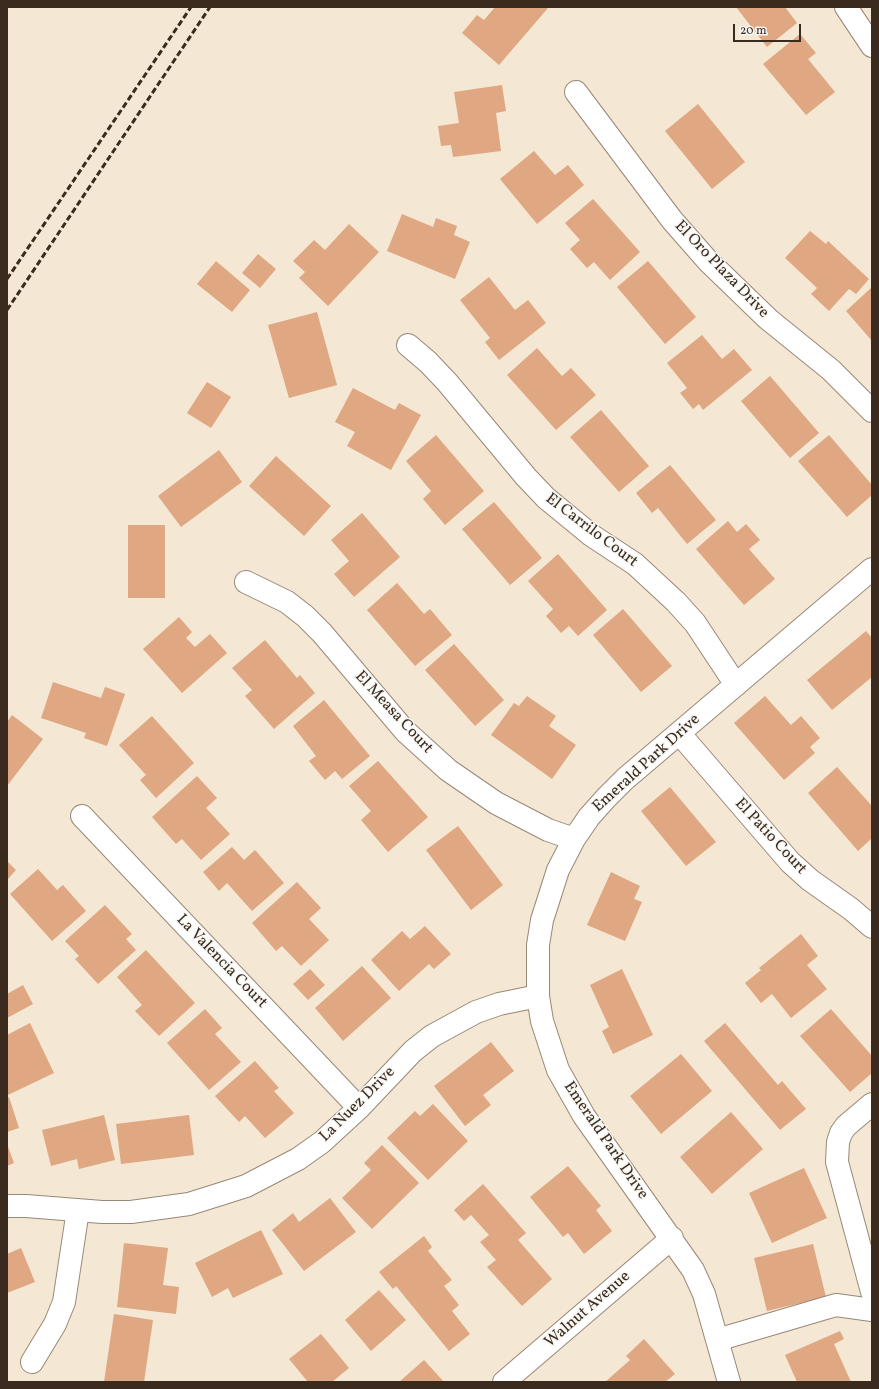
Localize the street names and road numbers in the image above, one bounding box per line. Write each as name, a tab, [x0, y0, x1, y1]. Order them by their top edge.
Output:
street label: El Oro Plaza Drive	[670, 217, 772, 323]
street label: El Carrilo Court	[541, 490, 641, 572]
street label: El Measa Court	[350, 668, 436, 758]
street label: Emerald Park Drive	[589, 711, 705, 817]
street label: El Patio Court	[730, 795, 810, 879]
street label: La Valencia Court	[171, 911, 271, 1013]
street label: La Nuez Drive	[316, 1063, 400, 1147]
street label: Emerald Park Drive	[558, 1078, 652, 1204]
street label: Walnut Avenue	[541, 1268, 635, 1352]

